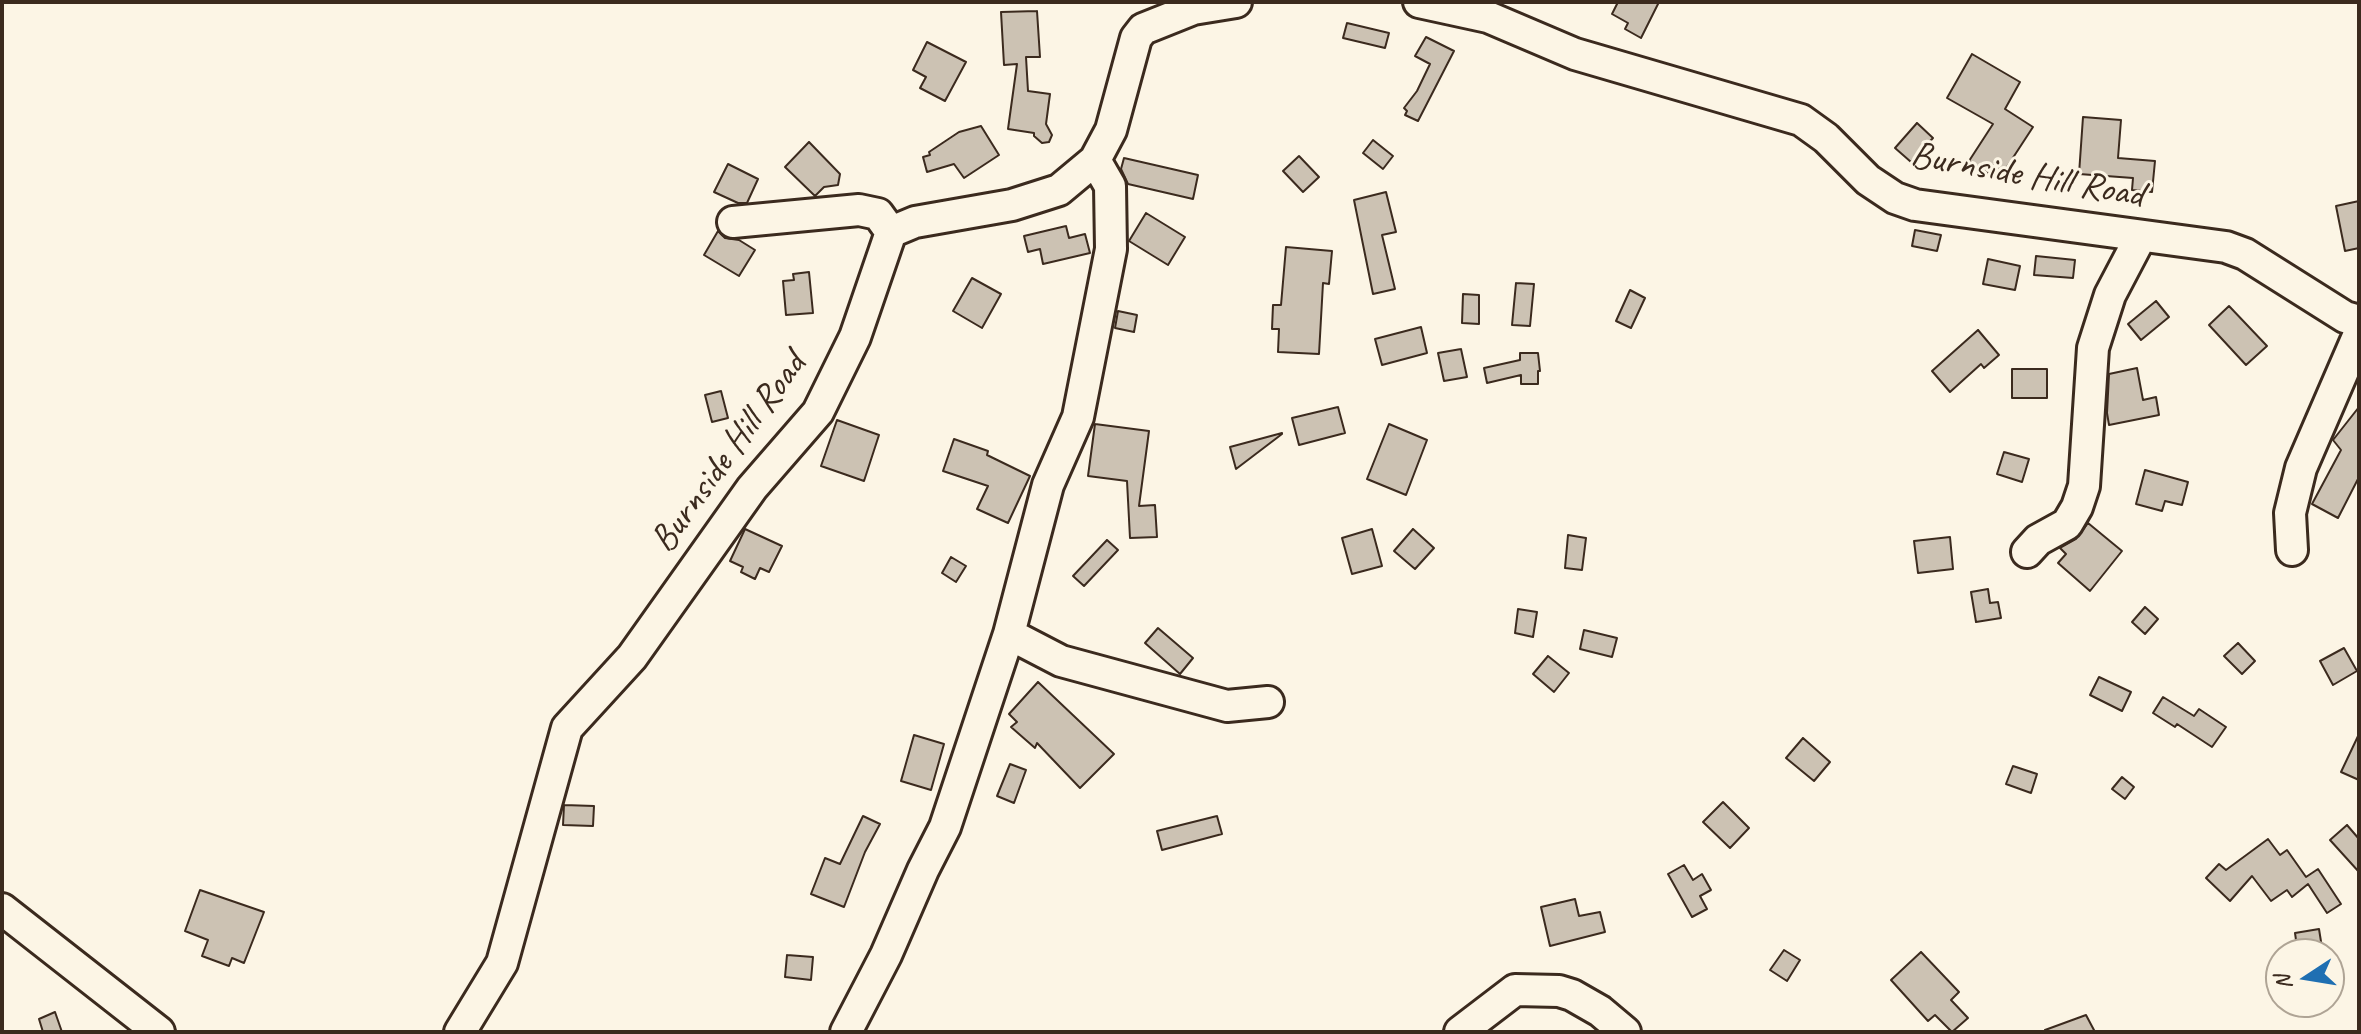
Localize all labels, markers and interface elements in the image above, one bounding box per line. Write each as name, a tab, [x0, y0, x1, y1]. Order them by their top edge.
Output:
street label: Burnside Hill Road	[1907, 133, 2147, 219]
street label: Burnside Hill Road	[641, 344, 817, 562]
north arrow	[2265, 938, 2345, 1018]
text: N	[2268, 973, 2299, 992]

